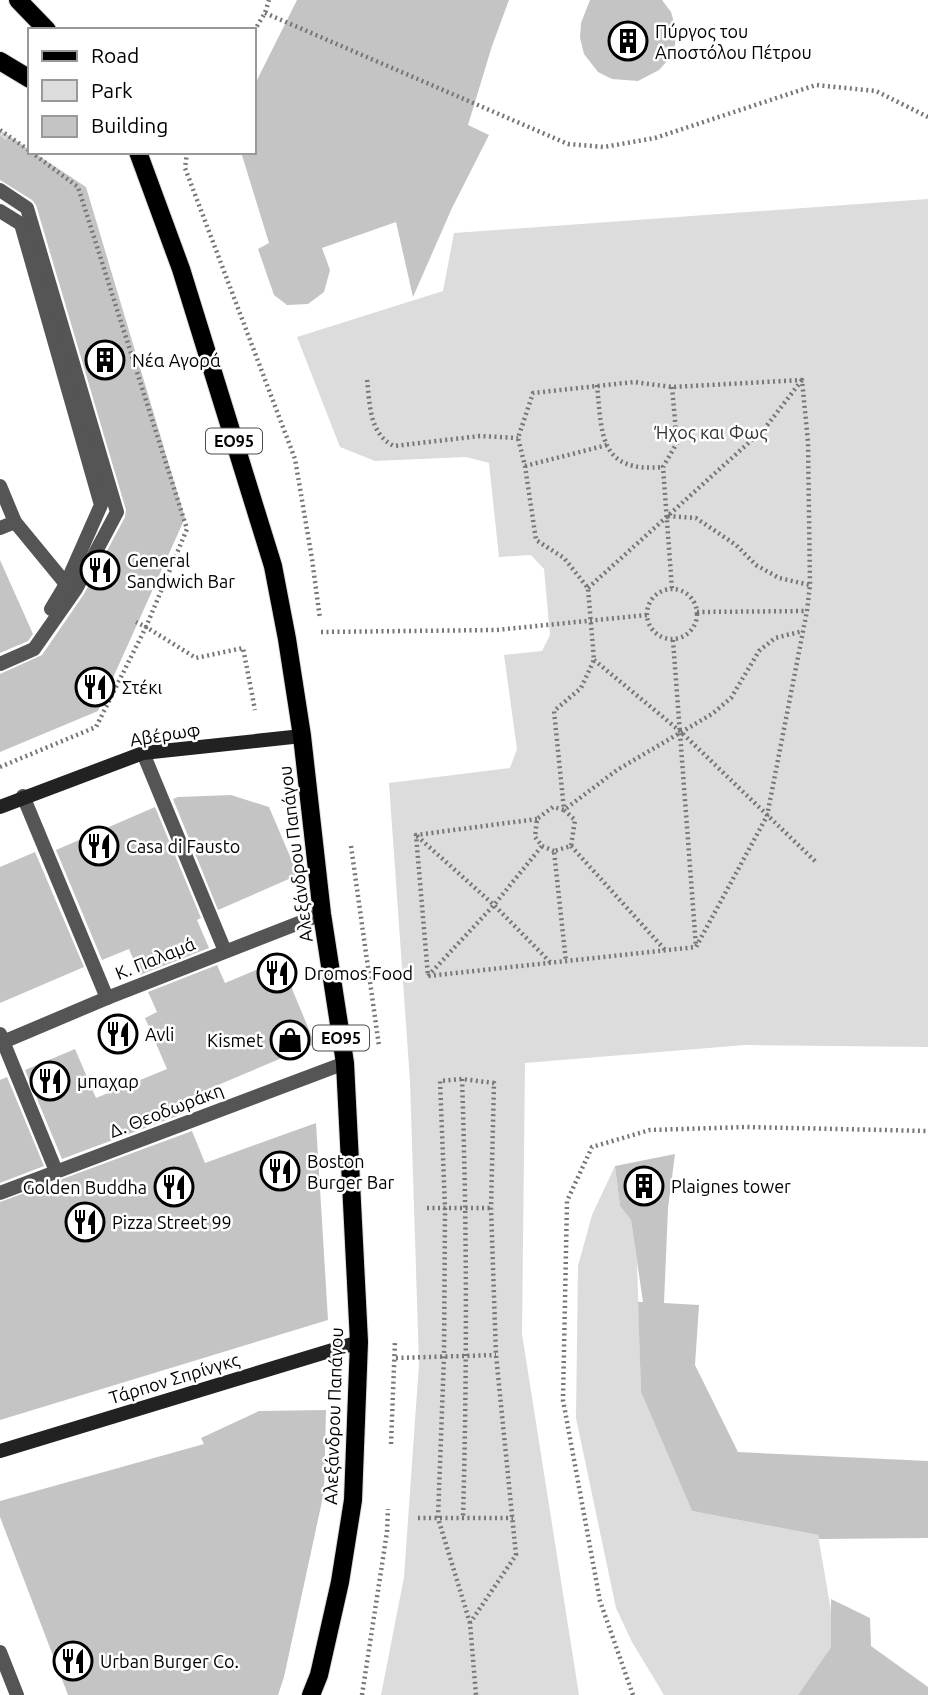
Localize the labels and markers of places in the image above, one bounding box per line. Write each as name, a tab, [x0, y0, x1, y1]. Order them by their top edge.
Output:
building icon: Πύργος του Αποστόλου Πέτρου	[607, 20, 649, 62]
place label: Πύργος του Αποστόλου Πέτρου	[655, 21, 812, 62]
building icon: Νέα Αγορά	[84, 339, 126, 381]
place label: Νέα Αγορά	[132, 350, 221, 370]
restaurant icon: General Sandwich Bar	[79, 549, 121, 591]
place label: General Sandwich Bar	[127, 550, 235, 591]
restaurant icon: Στέκι	[74, 666, 116, 708]
place label: Στέκι	[122, 677, 163, 697]
restaurant icon: Casa di Fausto	[78, 825, 120, 867]
place label: Casa di Fausto	[126, 836, 240, 856]
restaurant icon: Dromos Food	[256, 952, 298, 994]
place label: Dromos Food	[304, 963, 413, 983]
restaurant icon: Avli	[97, 1013, 139, 1055]
shop icon: Kismet	[269, 1019, 311, 1061]
place label: Avli	[145, 1024, 174, 1044]
place label: Kismet	[207, 1030, 263, 1050]
restaurant icon: μπαχαρ	[29, 1060, 71, 1102]
place label: μπαχαρ	[77, 1071, 139, 1091]
restaurant icon: Boston Burger Bar	[259, 1150, 301, 1192]
place label: Boston Burger Bar	[307, 1151, 394, 1192]
building icon: Plaignes tower	[623, 1165, 665, 1207]
restaurant icon: Golden Buddha	[153, 1166, 195, 1208]
place label: Plaignes tower	[671, 1176, 791, 1196]
place label: Golden Buddha	[23, 1177, 147, 1197]
restaurant icon: Pizza Street 99	[64, 1201, 106, 1243]
place label: Pizza Street 99	[112, 1212, 232, 1232]
restaurant icon: Urban Burger Co.	[52, 1640, 94, 1682]
place label: Urban Burger Co.	[100, 1651, 239, 1671]

